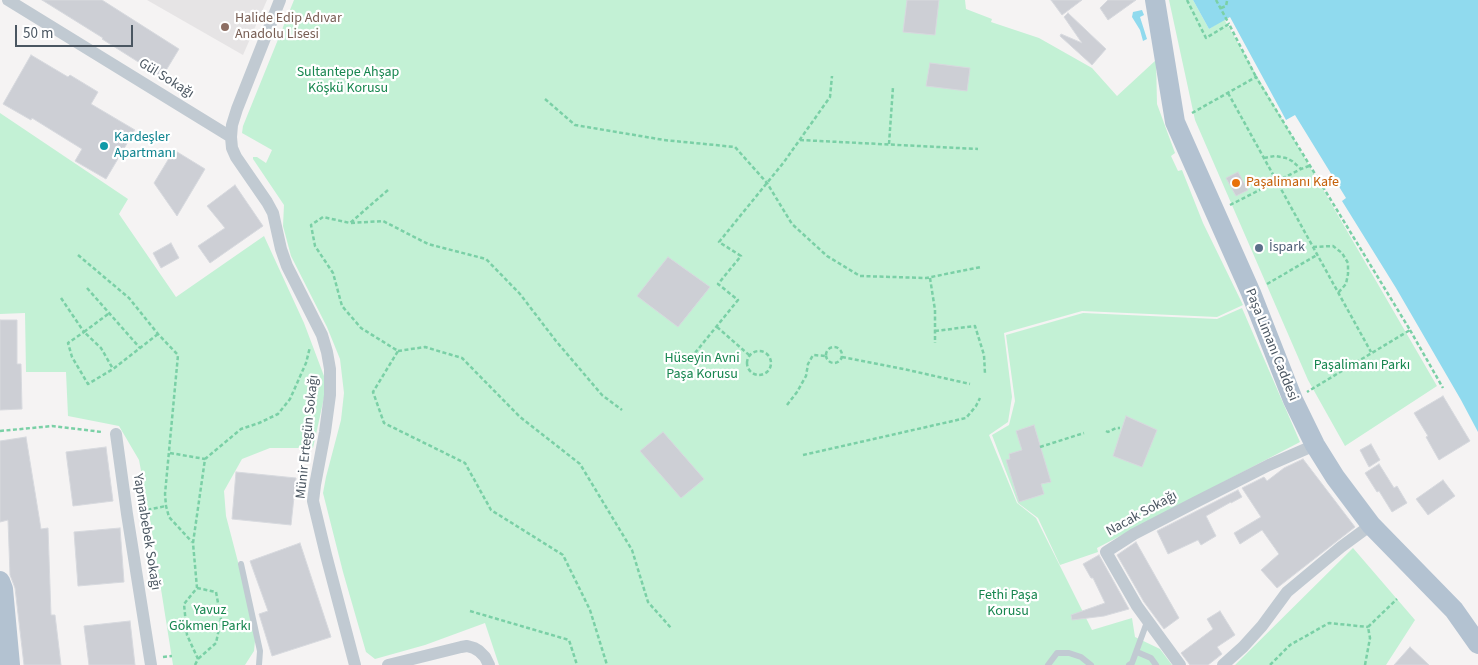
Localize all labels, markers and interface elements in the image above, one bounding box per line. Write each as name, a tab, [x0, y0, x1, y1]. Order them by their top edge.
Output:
place label: Halide Edip Adıvar Anadolu Lisesi	[235, 11, 342, 44]
scale bar	[18, 15, 135, 47]
marker: Halide Edip Adıvar Anadolu Lisesi	[219, 21, 231, 33]
text: 50 m	[23, 23, 53, 44]
street label: Gül Sokağı	[135, 55, 197, 103]
park label: Sultantepe Ahşap Köşkü Korusu	[297, 65, 399, 98]
place label: Kardeşler Apartmanı	[114, 130, 176, 162]
marker: Kardeşler Apartmanı	[98, 140, 110, 152]
place label: Paşalimanı Kafe	[1246, 175, 1339, 191]
marker: Paşalimanı Kafe	[1230, 177, 1242, 189]
place label: İspark	[1269, 240, 1305, 256]
marker: İspark	[1253, 242, 1265, 254]
street label: Paşa Limanı Caddesi	[1241, 286, 1301, 404]
park label: Hüseyin Avni Paşa Korusu	[664, 351, 740, 384]
park label: Paşalimanı Parkı	[1314, 358, 1410, 374]
street label: Münir Ertegün Sokağı	[293, 374, 323, 500]
street label: Yapmabebek Sokağı	[128, 473, 164, 591]
street label: Nacak Sokağı	[1104, 488, 1180, 540]
park label: Fethi Paşa Korusu	[978, 588, 1038, 620]
park label: Yavuz Gökmen Parkı	[169, 603, 251, 636]

